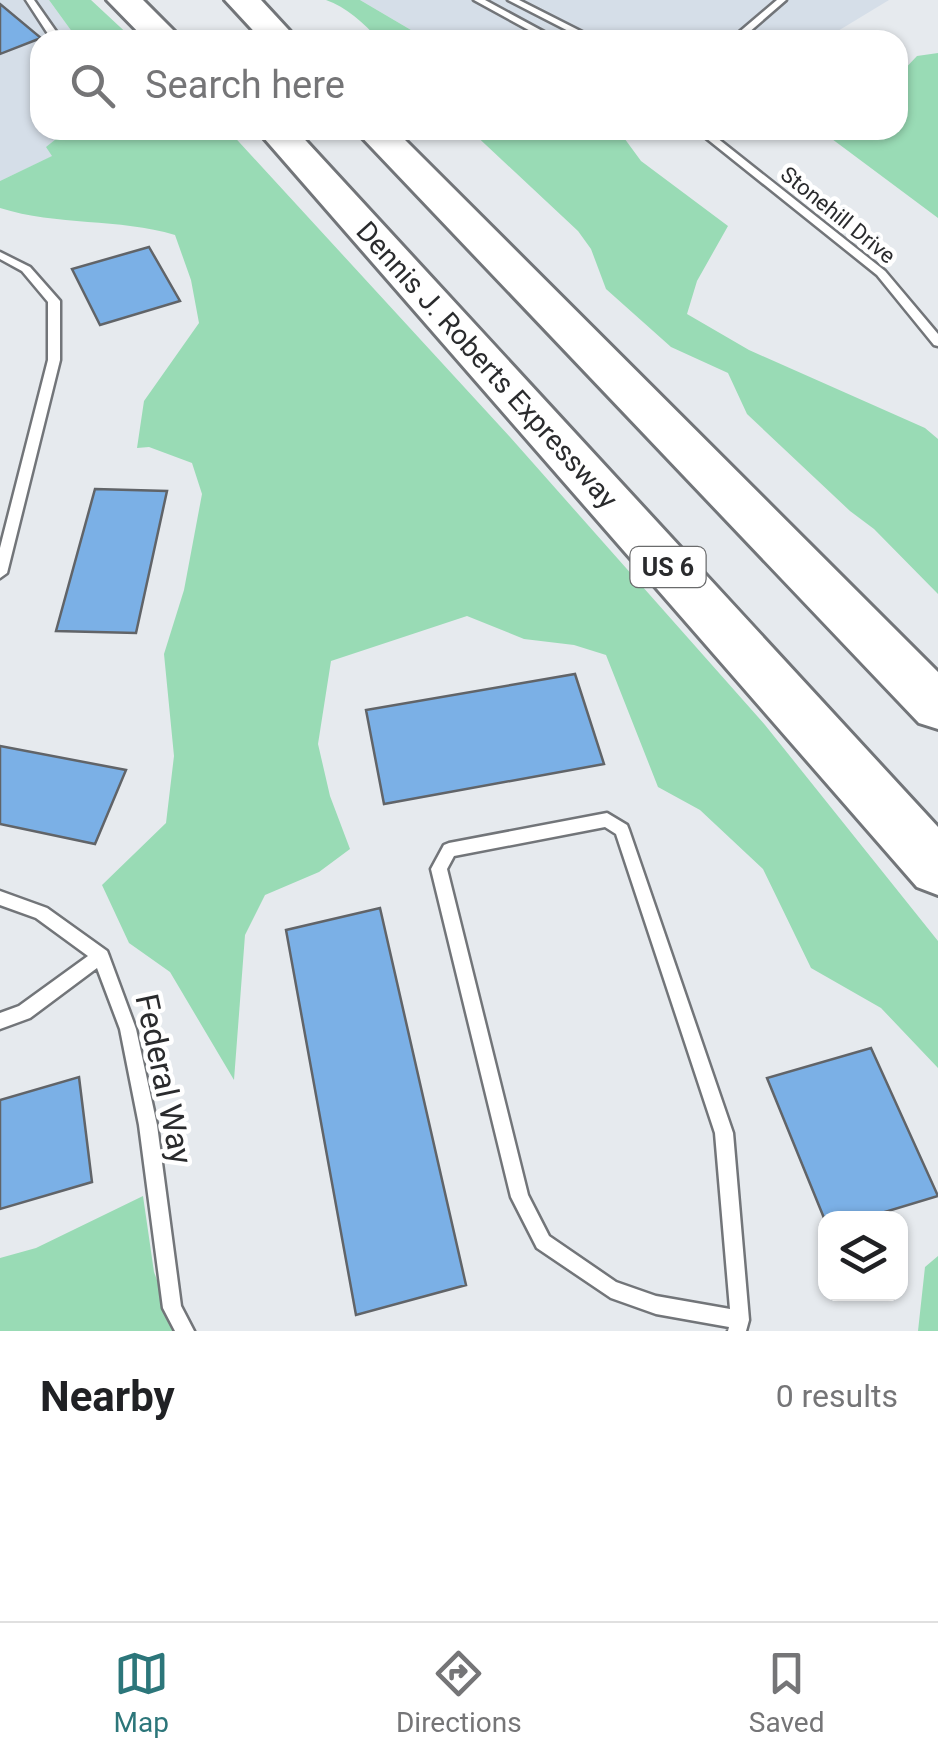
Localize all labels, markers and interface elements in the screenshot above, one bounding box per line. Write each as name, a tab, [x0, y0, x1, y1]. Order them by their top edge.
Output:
search box	[30, 30, 908, 140]
icon: search	[65, 58, 120, 113]
text: Search here	[145, 63, 345, 107]
street label: Stonehill Drive	[776, 161, 900, 269]
street label: Dennis J. Roberts Expressway	[349, 215, 625, 515]
road number: US 6	[630, 547, 706, 587]
street label: Federal Way	[127, 991, 201, 1167]
map controls	[818, 1211, 908, 1301]
button: layers	[818, 1211, 908, 1301]
text: Nearby	[40, 1372, 175, 1421]
text: 0 results	[776, 1377, 898, 1415]
tab: Map	[114, 1646, 169, 1739]
tab: Directions	[396, 1646, 522, 1739]
tab: Saved	[749, 1646, 824, 1739]

